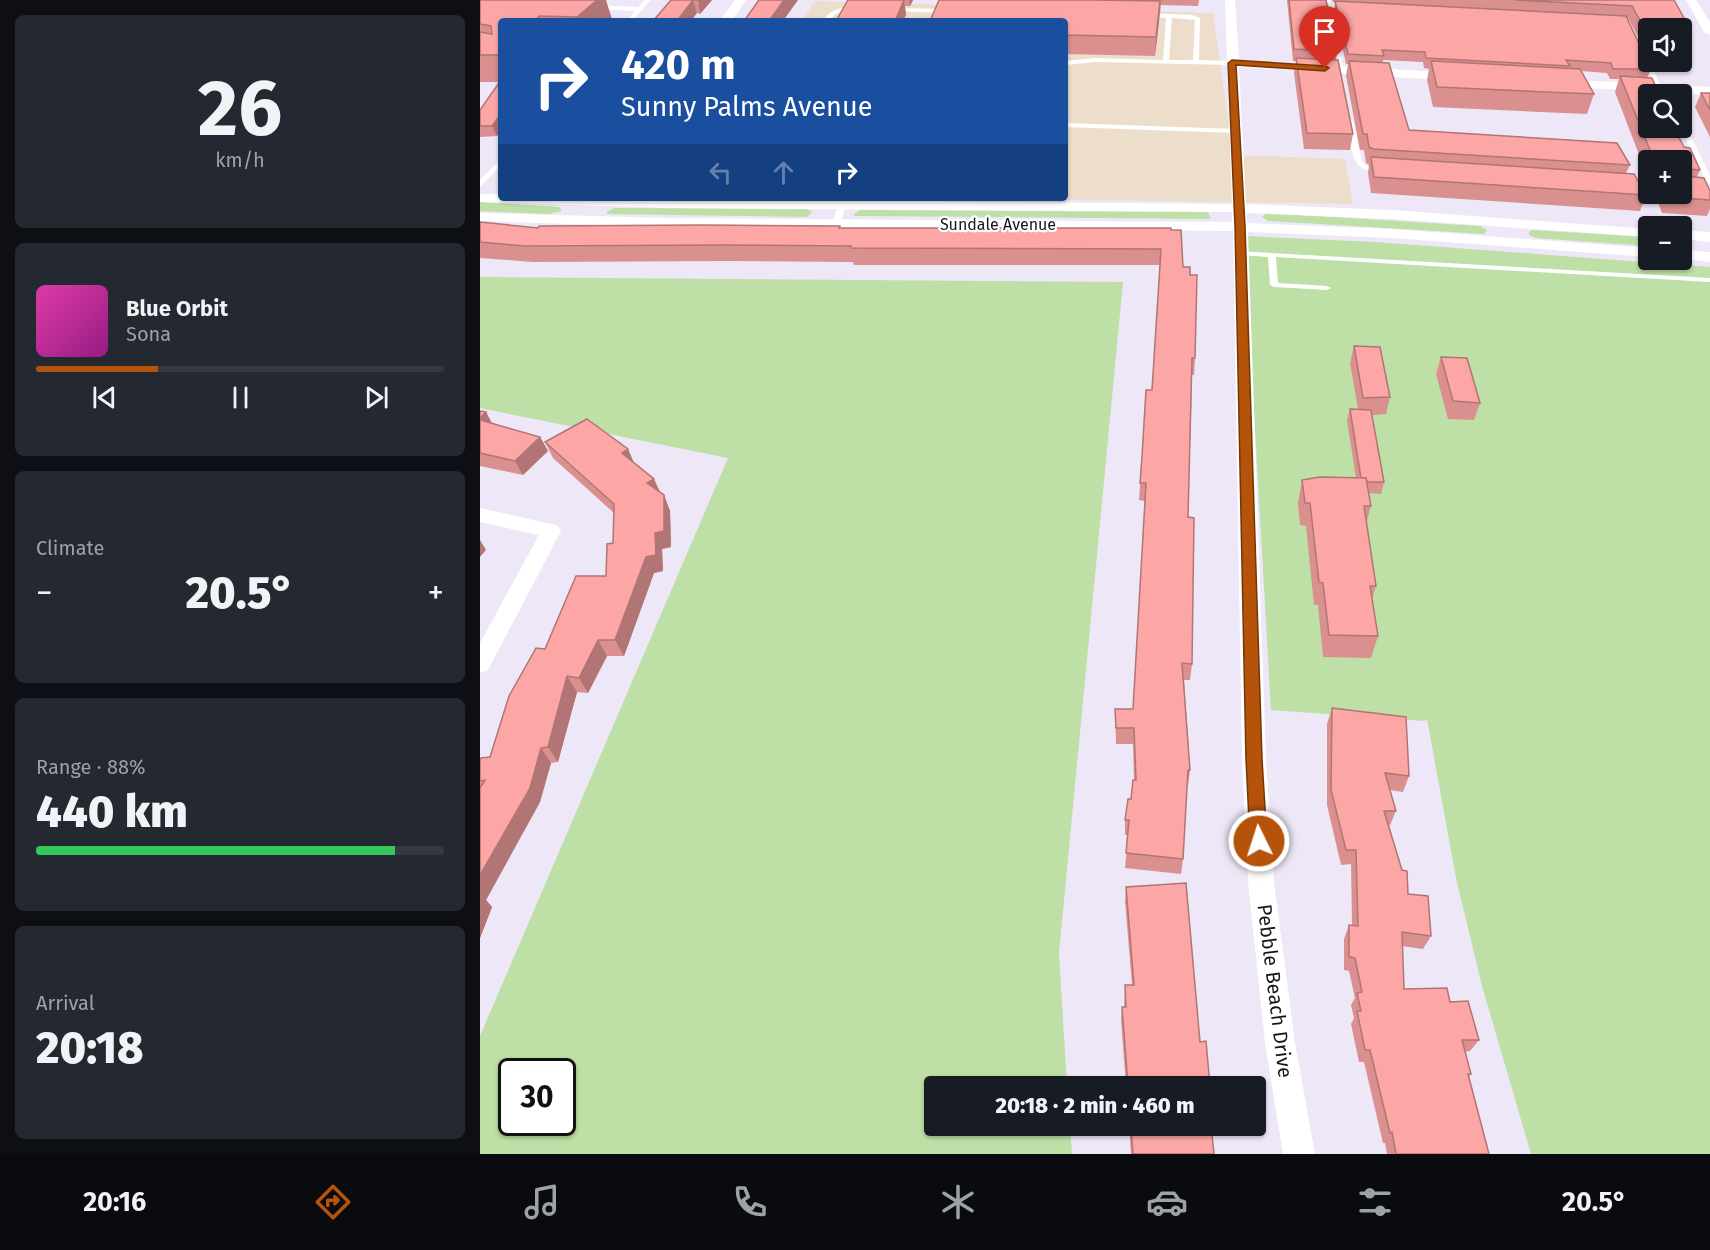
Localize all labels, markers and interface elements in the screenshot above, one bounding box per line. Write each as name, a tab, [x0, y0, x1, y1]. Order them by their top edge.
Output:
pin	[1299, 6, 1350, 68]
icon: arrive	[1308, 15, 1341, 48]
map controls	[1638, 18, 1692, 270]
button: sound	[1638, 18, 1692, 72]
text: 420 m	[621, 40, 736, 90]
icon: right	[522, 42, 600, 120]
text: 26	[198, 62, 282, 156]
button: search	[1638, 84, 1692, 138]
text: Sunny Palms Avenue	[621, 91, 872, 123]
text: km/h	[215, 148, 265, 172]
button: +	[1638, 150, 1692, 204]
icon: left	[704, 156, 737, 189]
icon: ahead	[767, 156, 800, 189]
icon: right	[830, 156, 863, 189]
street label: Sundale Avenue	[940, 215, 1056, 234]
button: −	[1638, 216, 1692, 270]
text: Blue Orbit	[126, 295, 228, 322]
text: Sona	[126, 322, 171, 346]
icon: previous	[88, 381, 121, 414]
icon: pause	[224, 381, 257, 414]
icon: next	[360, 381, 393, 414]
text: Climate	[36, 536, 104, 560]
text: 20.5°	[185, 566, 295, 620]
text: −	[36, 573, 53, 613]
text: +	[428, 573, 444, 613]
text: Range · 88%	[36, 755, 145, 779]
text: 440 km	[36, 785, 188, 839]
position arrow	[1227, 809, 1291, 873]
street label: Pebble Beach Drive	[1252, 903, 1298, 1079]
text: Arrival	[36, 991, 95, 1015]
text: 20:18	[36, 1021, 143, 1075]
speed limit sign: 30	[498, 1058, 576, 1136]
text: 20:18 · 2 min · 460 m	[996, 1092, 1194, 1119]
icon: directions	[312, 1181, 354, 1223]
icon: music	[521, 1181, 563, 1223]
icon: phone	[729, 1181, 771, 1223]
icon: climate	[937, 1181, 979, 1223]
icon: car	[1146, 1181, 1188, 1223]
icon: filters	[1354, 1181, 1396, 1223]
text: 20:16	[83, 1186, 146, 1218]
text: 20.5°	[1562, 1186, 1627, 1218]

